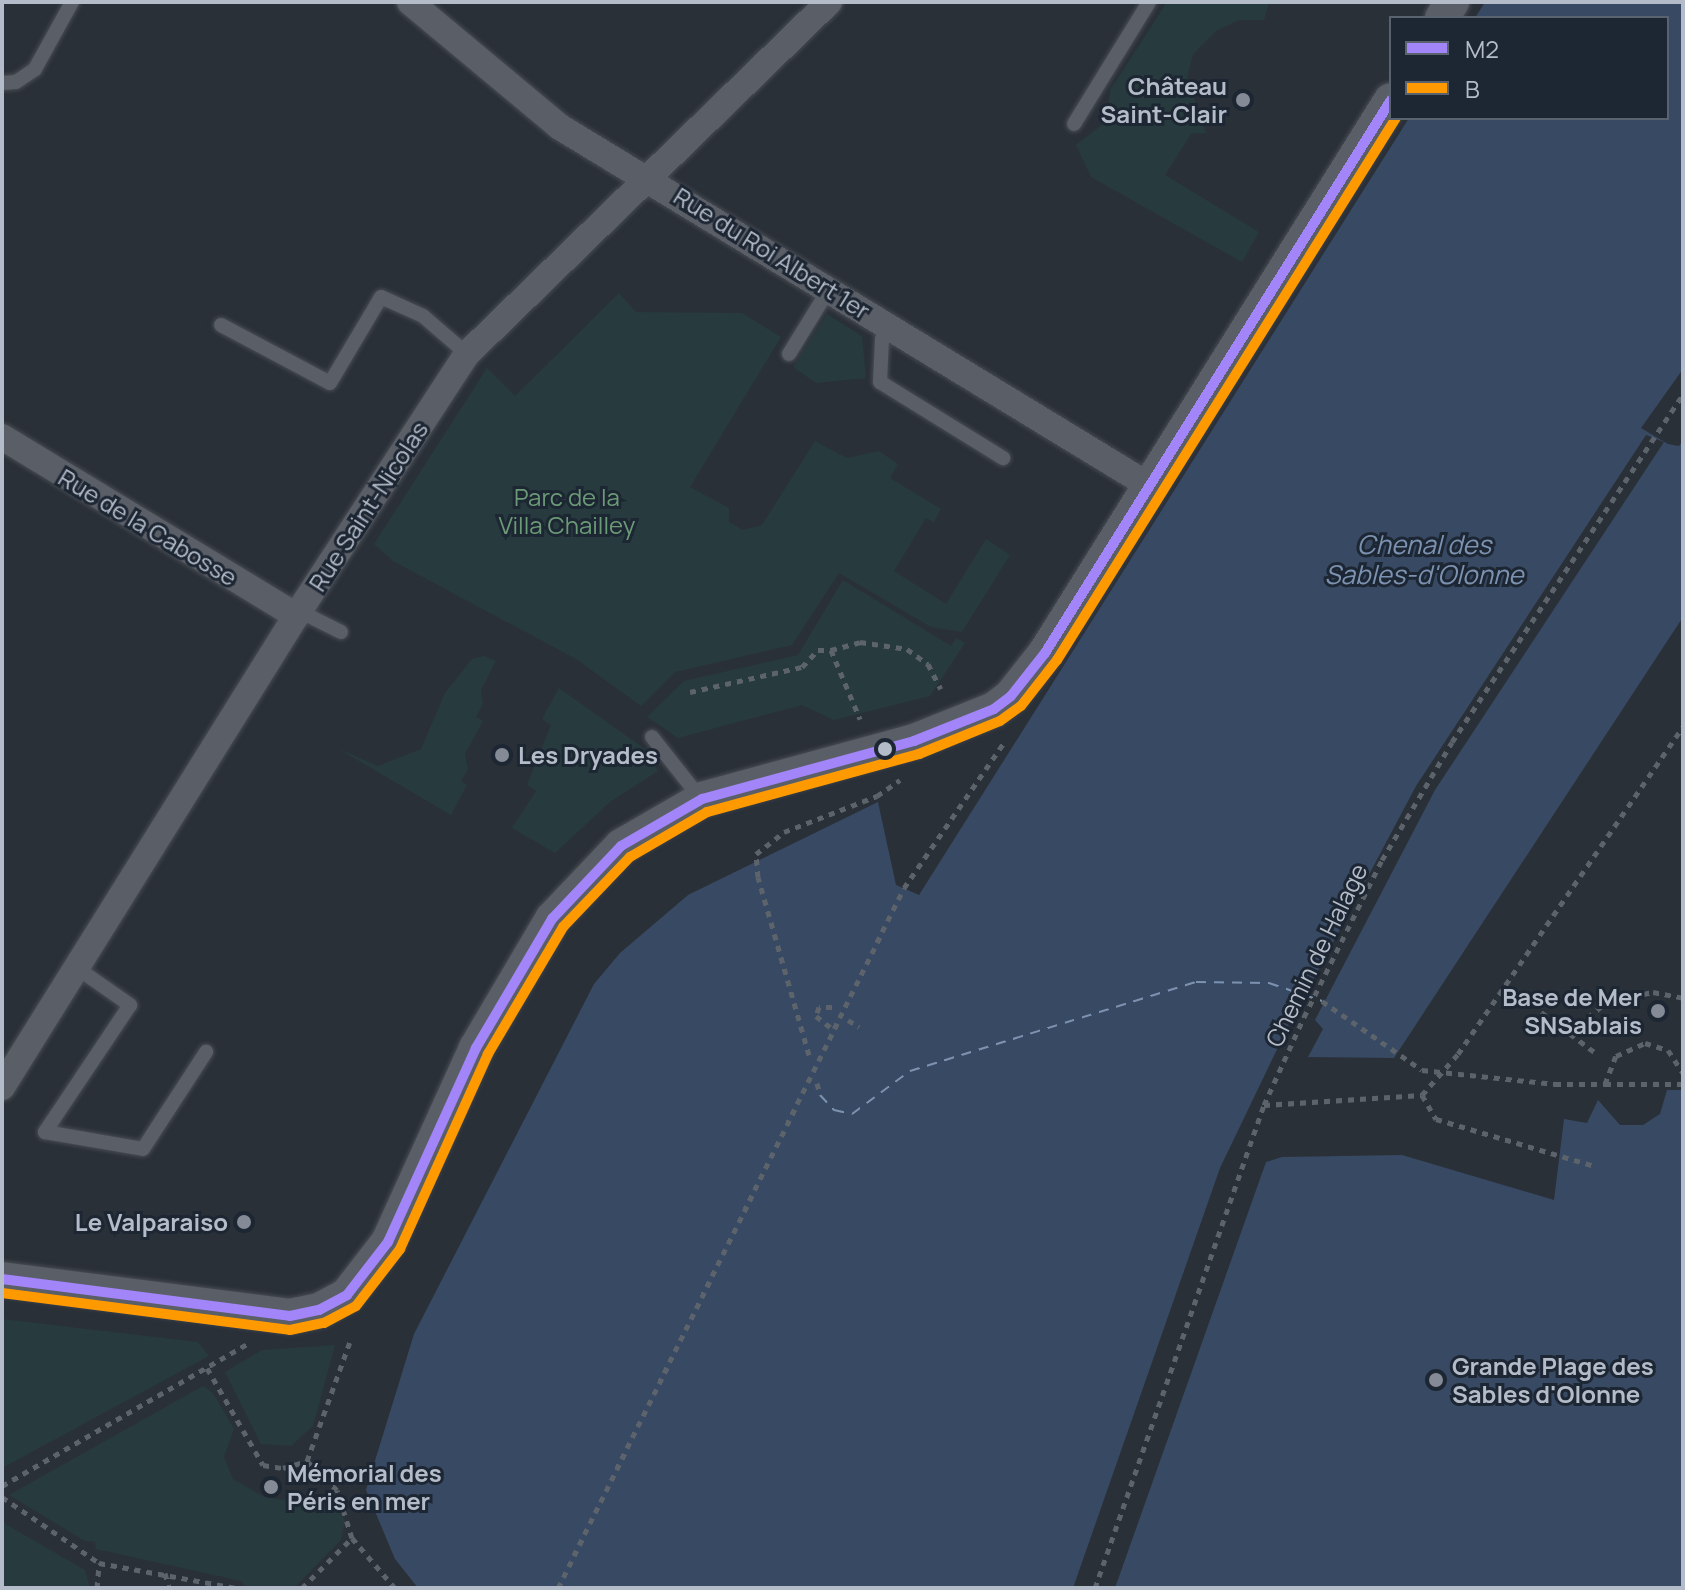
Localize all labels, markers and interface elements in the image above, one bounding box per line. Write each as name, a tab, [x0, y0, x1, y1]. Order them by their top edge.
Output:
legend	[1389, 16, 1669, 120]
text: M2	[1465, 32, 1499, 65]
place label: Château Saint-Clair	[1101, 72, 1227, 128]
text: B	[1465, 72, 1480, 105]
marker: Château Saint-Clair	[1234, 91, 1252, 109]
street label: Rue du Roi Albert 1er	[669, 181, 875, 325]
street label: Rue Saint-Nicolas	[302, 416, 434, 596]
street label: Rue de la Cabosse	[54, 462, 242, 592]
park label: Parc de la Villa Chailley	[499, 483, 635, 539]
water label: Chenal des Sables-d'Olonne	[1325, 529, 1523, 590]
place label: Les Dryades	[518, 741, 658, 769]
unlabelled marker	[877, 741, 893, 757]
marker: Les Dryades	[493, 746, 511, 764]
street label: Chemin de Halage	[1259, 859, 1373, 1051]
place label: Base de Mer SNSablais	[1502, 983, 1642, 1039]
marker: Base de Mer SNSablais	[1649, 1002, 1667, 1020]
place label: Le Valparaiso	[75, 1208, 228, 1236]
marker: Le Valparaiso	[235, 1213, 253, 1231]
place label: Grande Plage des Sables d'Olonne	[1452, 1352, 1654, 1408]
marker: Grande Plage des Sables d'Olonne	[1427, 1371, 1445, 1389]
place label: Mémorial des Péris en mer	[287, 1459, 442, 1515]
marker: Mémorial des Péris en mer	[262, 1478, 280, 1496]

